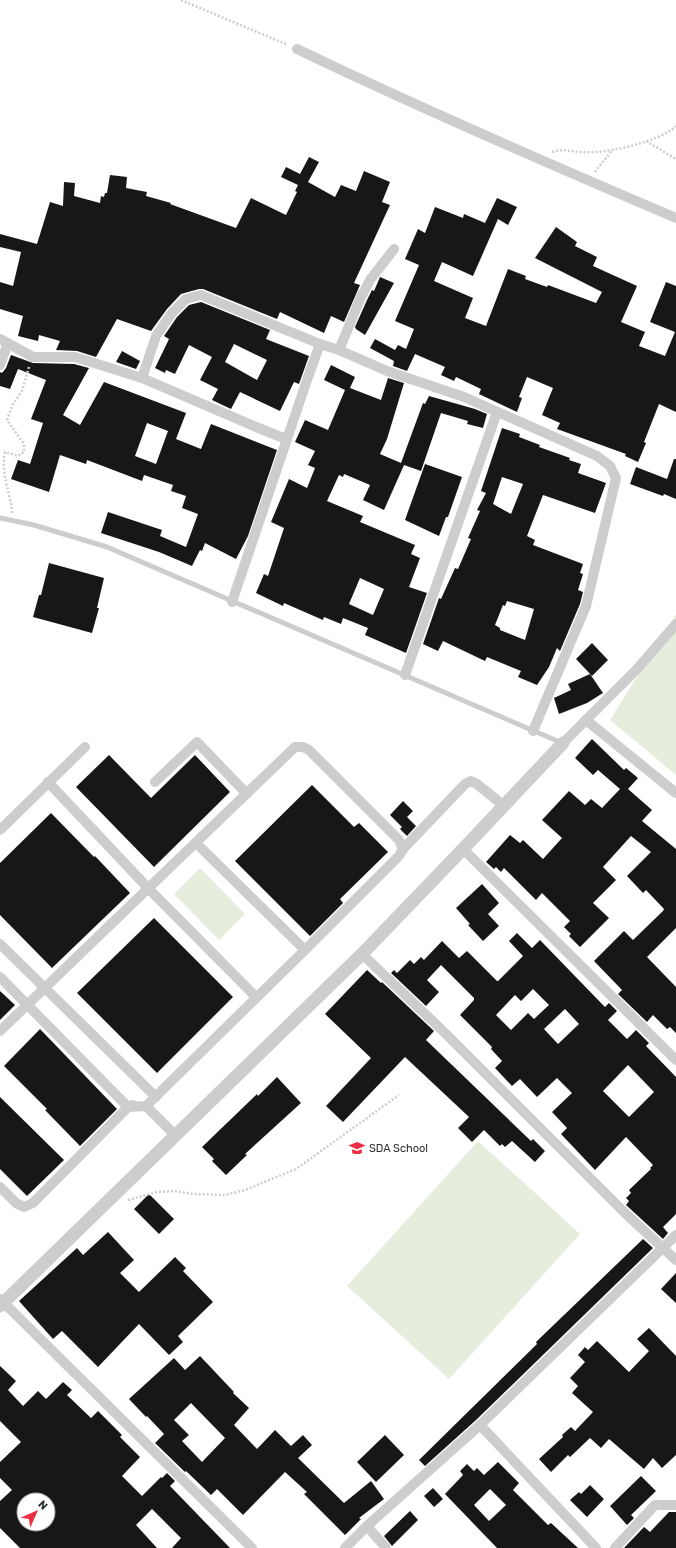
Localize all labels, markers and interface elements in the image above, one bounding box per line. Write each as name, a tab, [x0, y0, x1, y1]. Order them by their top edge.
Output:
school or university icon: SDA School	[348, 1139, 366, 1157]
place label: SDA School	[369, 1142, 428, 1155]
north arrow	[16, 1492, 56, 1532]
text: N	[35, 1498, 50, 1513]

